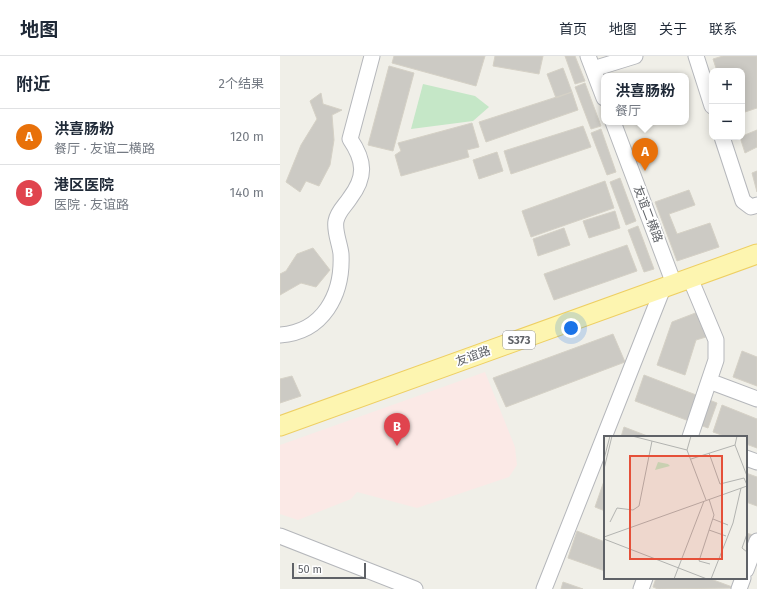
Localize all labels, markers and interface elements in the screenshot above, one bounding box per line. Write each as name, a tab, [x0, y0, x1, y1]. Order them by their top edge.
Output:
text: 地图	[20, 18, 58, 41]
text: 首页	[559, 21, 587, 38]
text: 地图	[609, 21, 637, 38]
text: 关于	[659, 21, 687, 38]
text: 联系	[709, 21, 737, 38]
map controls	[709, 68, 745, 140]
button: +	[709, 68, 745, 104]
popup	[601, 73, 689, 125]
text: 附近	[16, 74, 50, 95]
text: 2个结果	[219, 76, 264, 91]
text: 洪喜肠粉	[615, 82, 675, 100]
text: 餐厅	[615, 103, 641, 118]
button: −	[709, 104, 745, 140]
text: 洪喜肠粉	[54, 120, 114, 138]
text: A	[25, 129, 33, 144]
text: 120 m	[230, 129, 264, 144]
pin: A	[632, 138, 658, 171]
text: 餐厅 · 友谊二横路	[54, 141, 155, 156]
text: 港区医院	[54, 176, 114, 194]
street label: 友谊二横路	[631, 183, 665, 245]
text: B	[25, 185, 33, 200]
text: 140 m	[230, 185, 264, 200]
text: 医院 · 友谊路	[54, 197, 129, 212]
your location	[561, 318, 581, 338]
road number: S373	[503, 331, 535, 349]
street label: 友谊路	[454, 343, 492, 369]
pin: B	[384, 413, 410, 446]
inset map	[604, 436, 747, 579]
scale bar	[292, 561, 366, 580]
text: 50 m	[298, 563, 322, 576]

